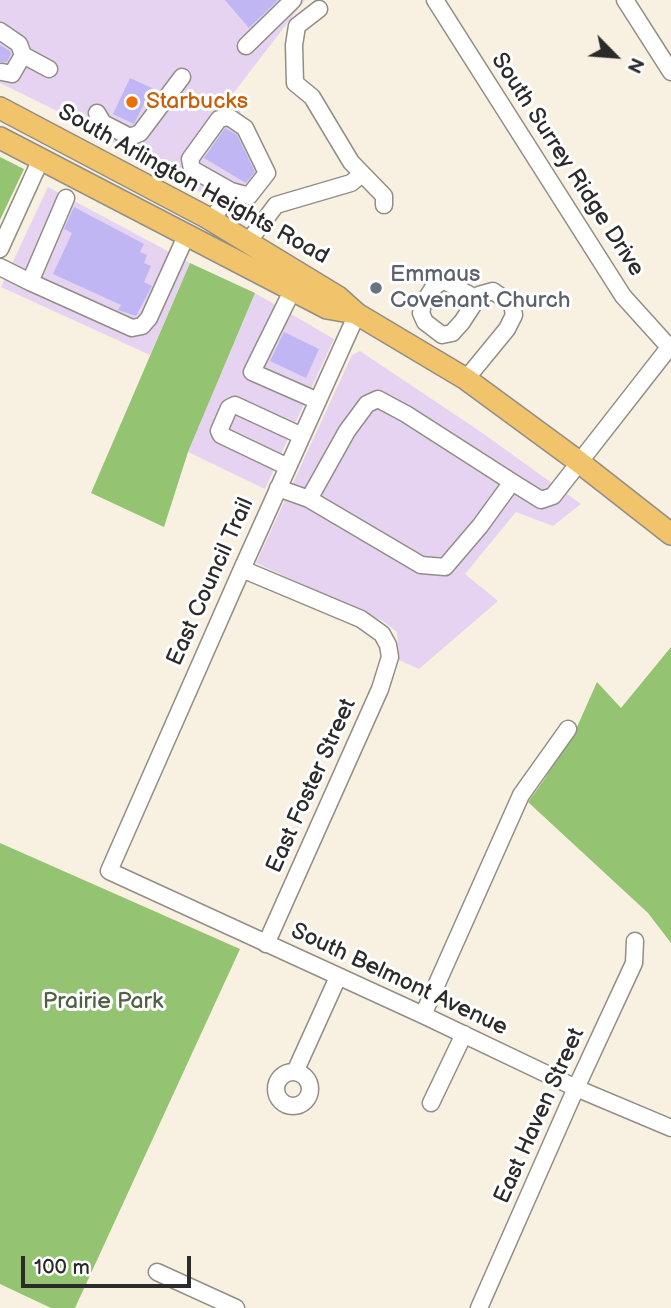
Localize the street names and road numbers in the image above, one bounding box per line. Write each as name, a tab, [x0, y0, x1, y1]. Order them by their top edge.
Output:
street label: South Surrey Ridge Drive	[484, 48, 650, 282]
street label: South Arlington Heights Road	[53, 99, 333, 271]
street label: East Council Trail	[162, 494, 260, 670]
street label: East Foster Street	[261, 695, 363, 877]
street label: South Belmont Avenue	[286, 918, 512, 1042]
street label: East Haven Street	[489, 1024, 591, 1208]

